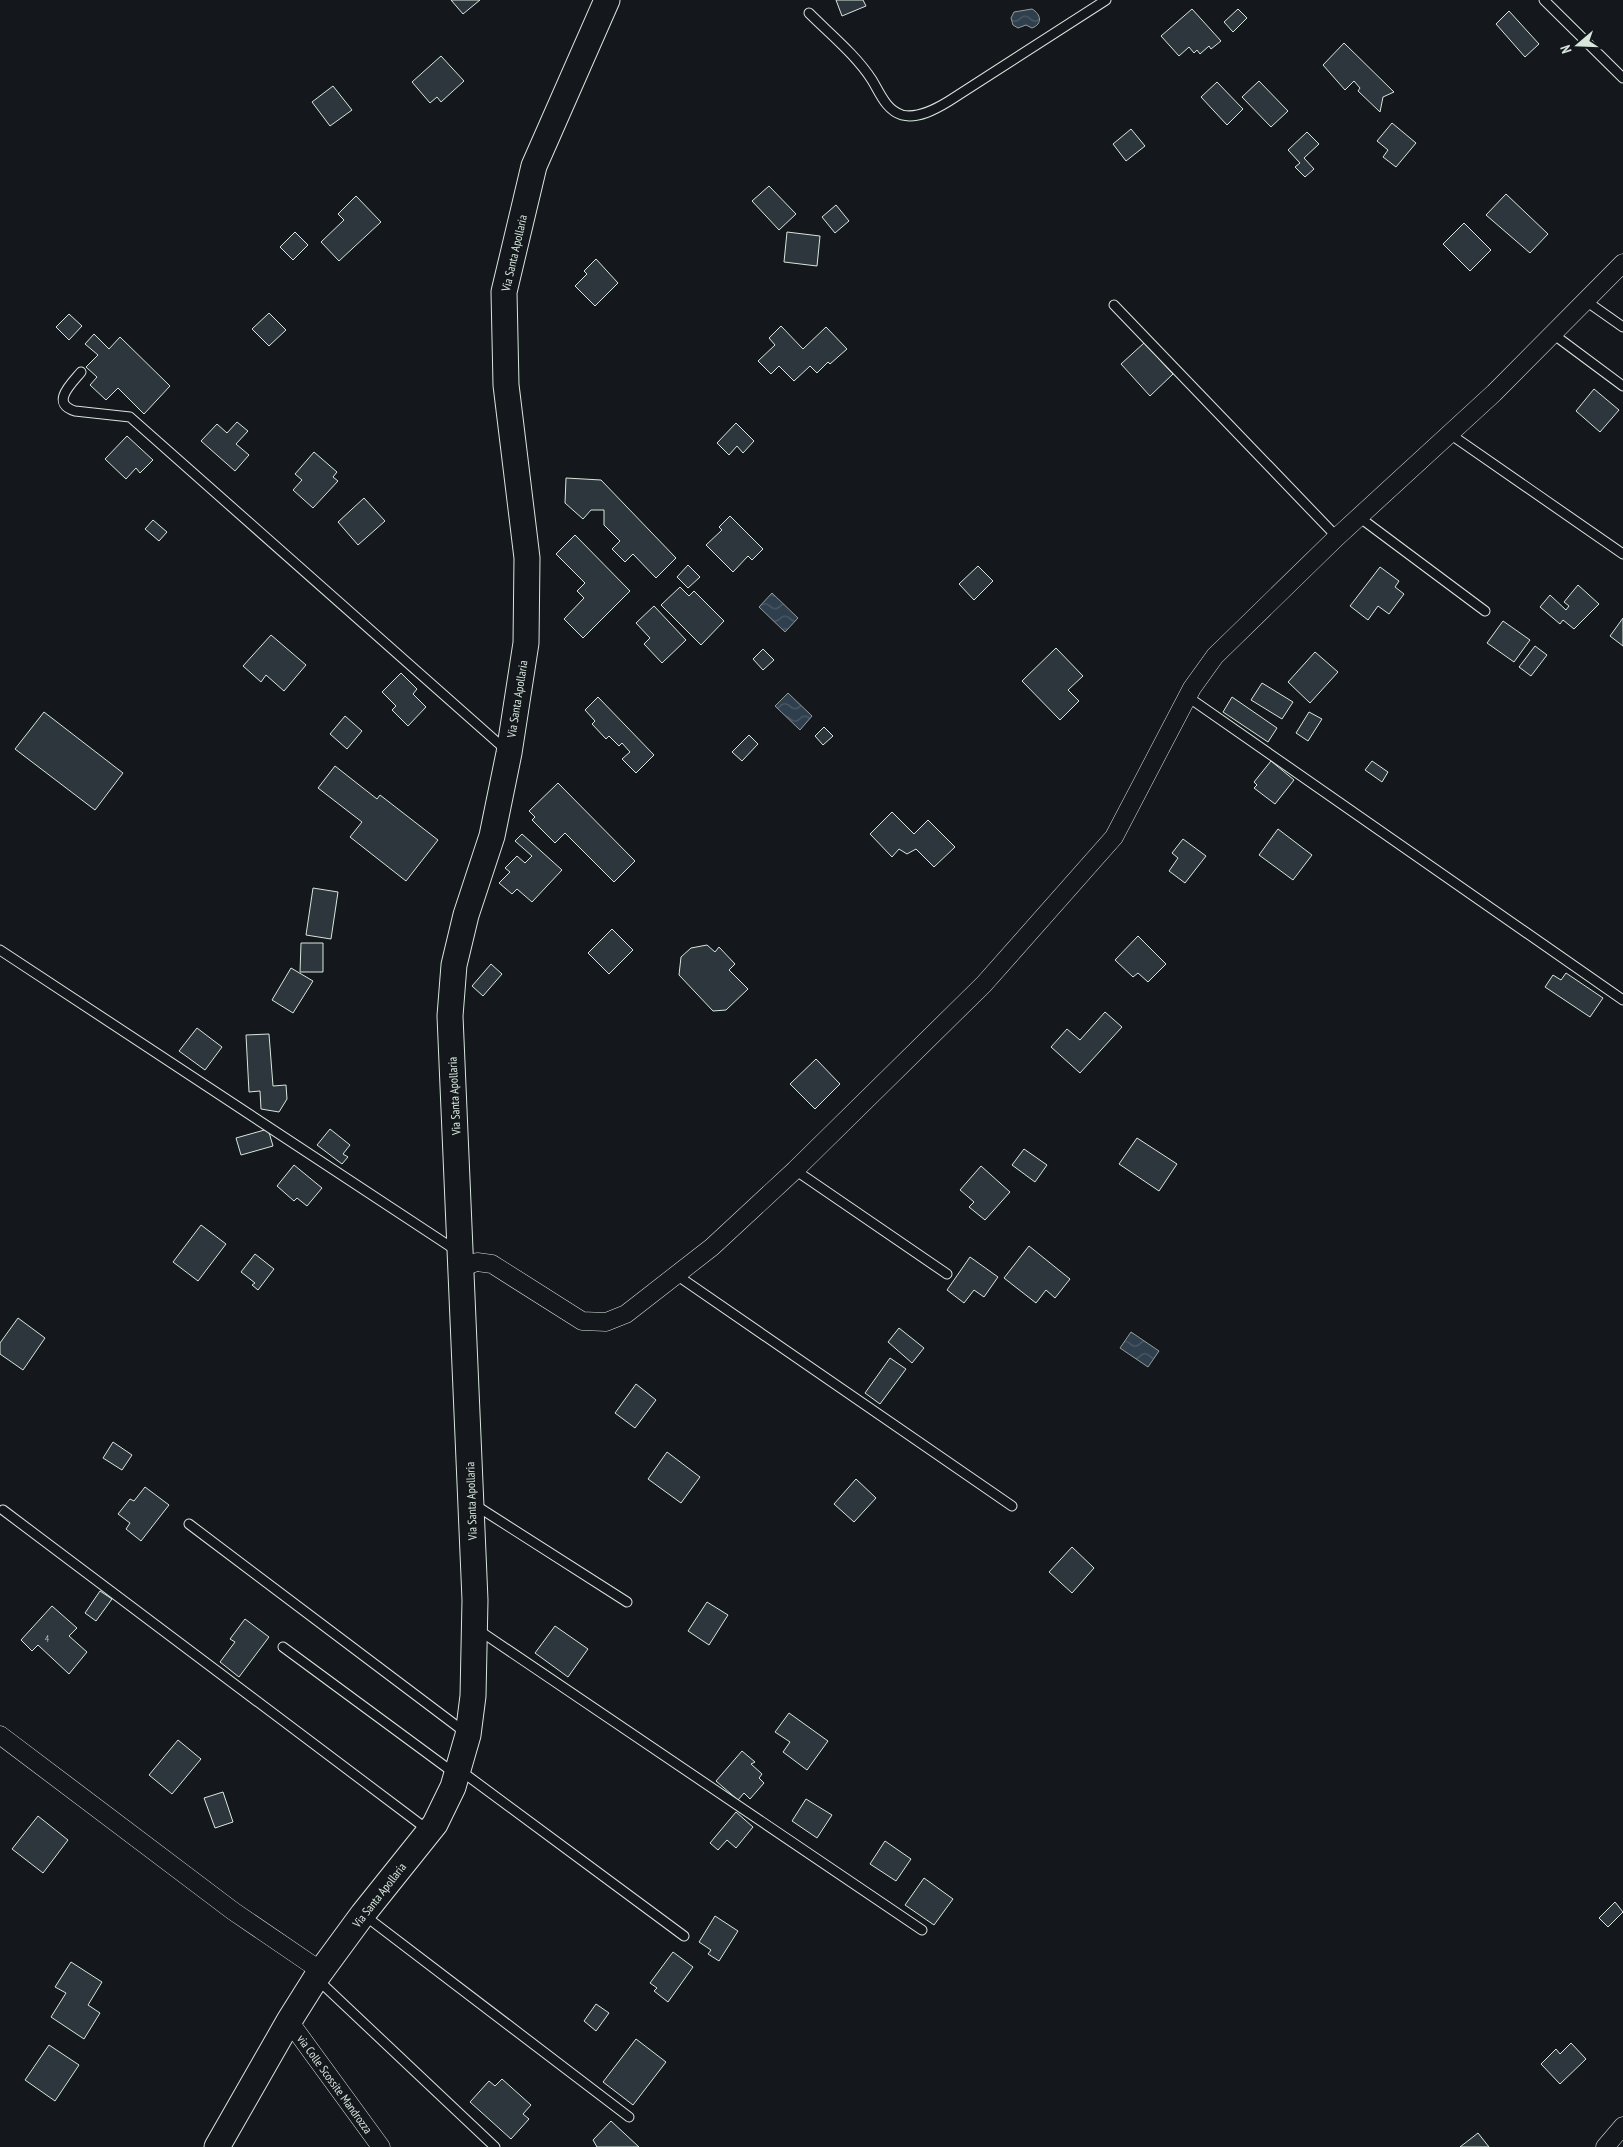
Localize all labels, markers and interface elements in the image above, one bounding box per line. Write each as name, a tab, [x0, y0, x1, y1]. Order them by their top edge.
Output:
north arrow	[1553, 20, 1603, 70]
text: N	[1556, 43, 1575, 56]
street label: Via Santa Apollaria	[498, 213, 530, 294]
street label: Via Santa Apollaria	[503, 659, 531, 740]
street label: Via Santa Apollaria	[444, 1056, 464, 1136]
street label: Via Santa Apollaria	[462, 1461, 480, 1541]
house number: 4	[45, 1632, 50, 1645]
street label: Via Santa Apollaria	[348, 1859, 409, 1931]
street label: via Colle Scossite Mandrozza	[294, 2032, 376, 2137]

